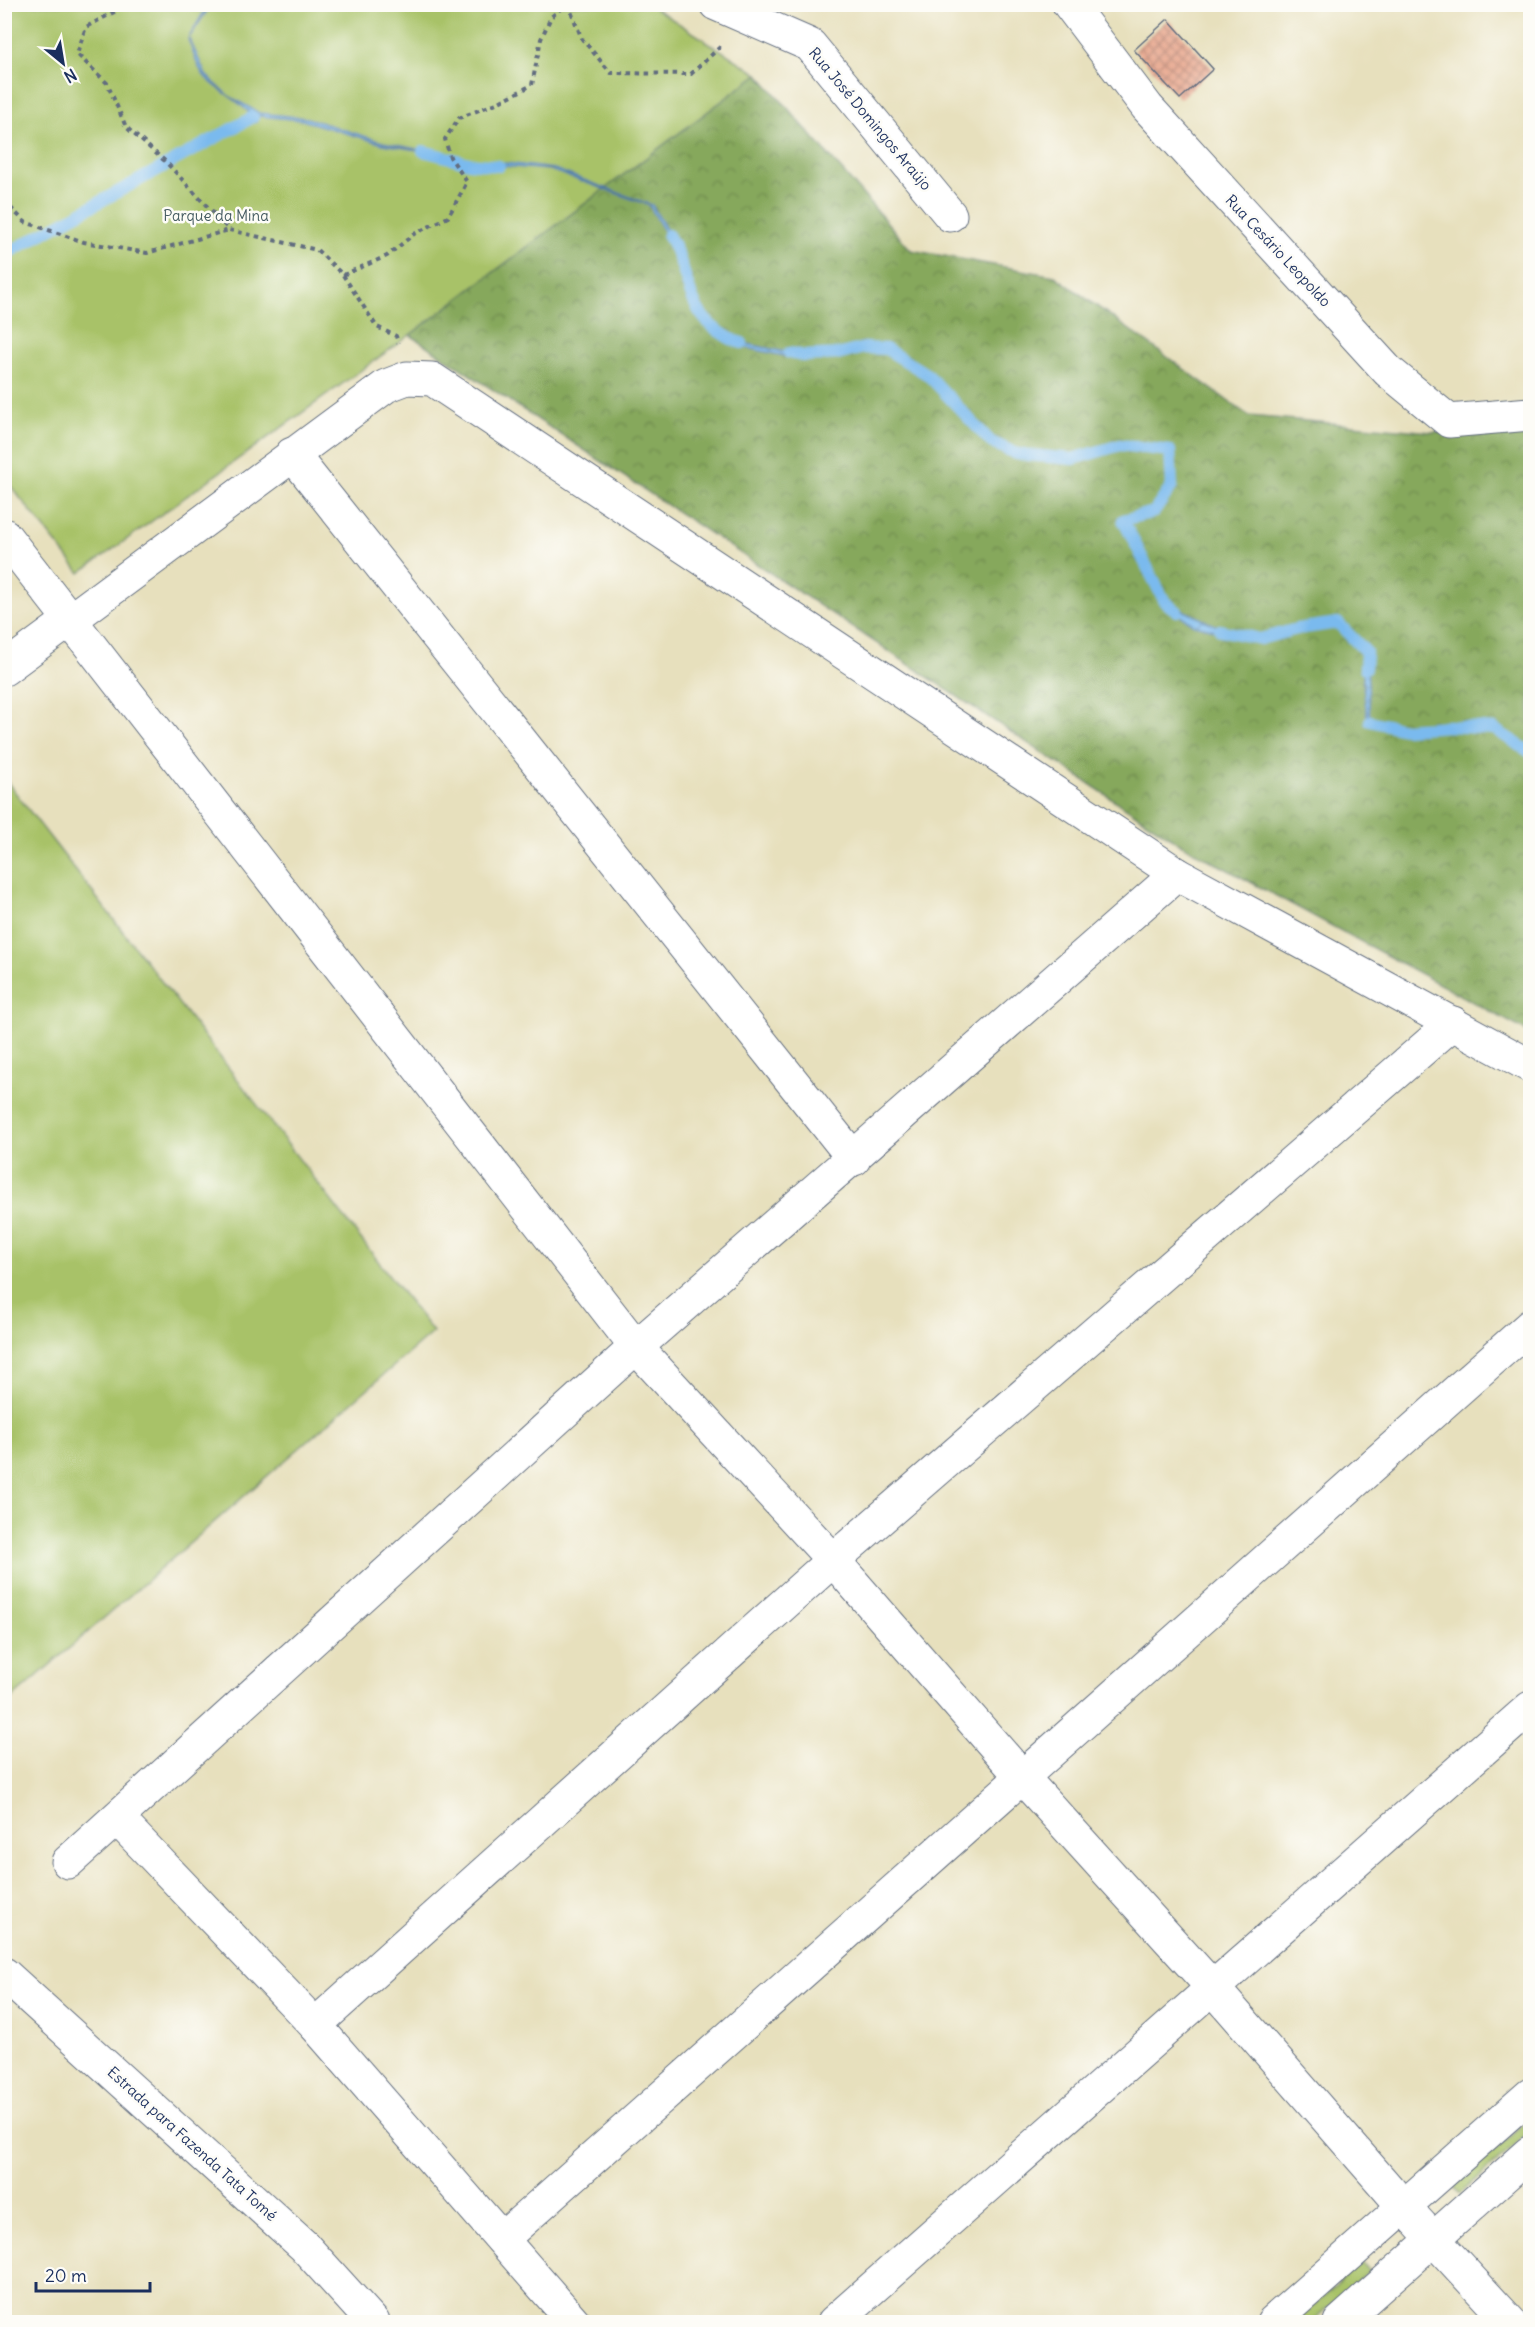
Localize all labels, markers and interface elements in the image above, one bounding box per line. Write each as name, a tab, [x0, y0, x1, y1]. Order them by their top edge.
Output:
north arrow	[33, 33, 93, 93]
street label: Rua José Domingos Araújo	[805, 43, 936, 194]
text: N	[61, 65, 80, 87]
street label: Rua Cesário Leopoldo	[1221, 191, 1335, 311]
park label: Parque da Mina	[163, 206, 269, 225]
street label: Estrada para Fazenda Tata Tomé	[104, 2062, 281, 2225]
scale bar	[36, 2255, 150, 2293]
text: 20 m	[45, 2264, 87, 2287]

